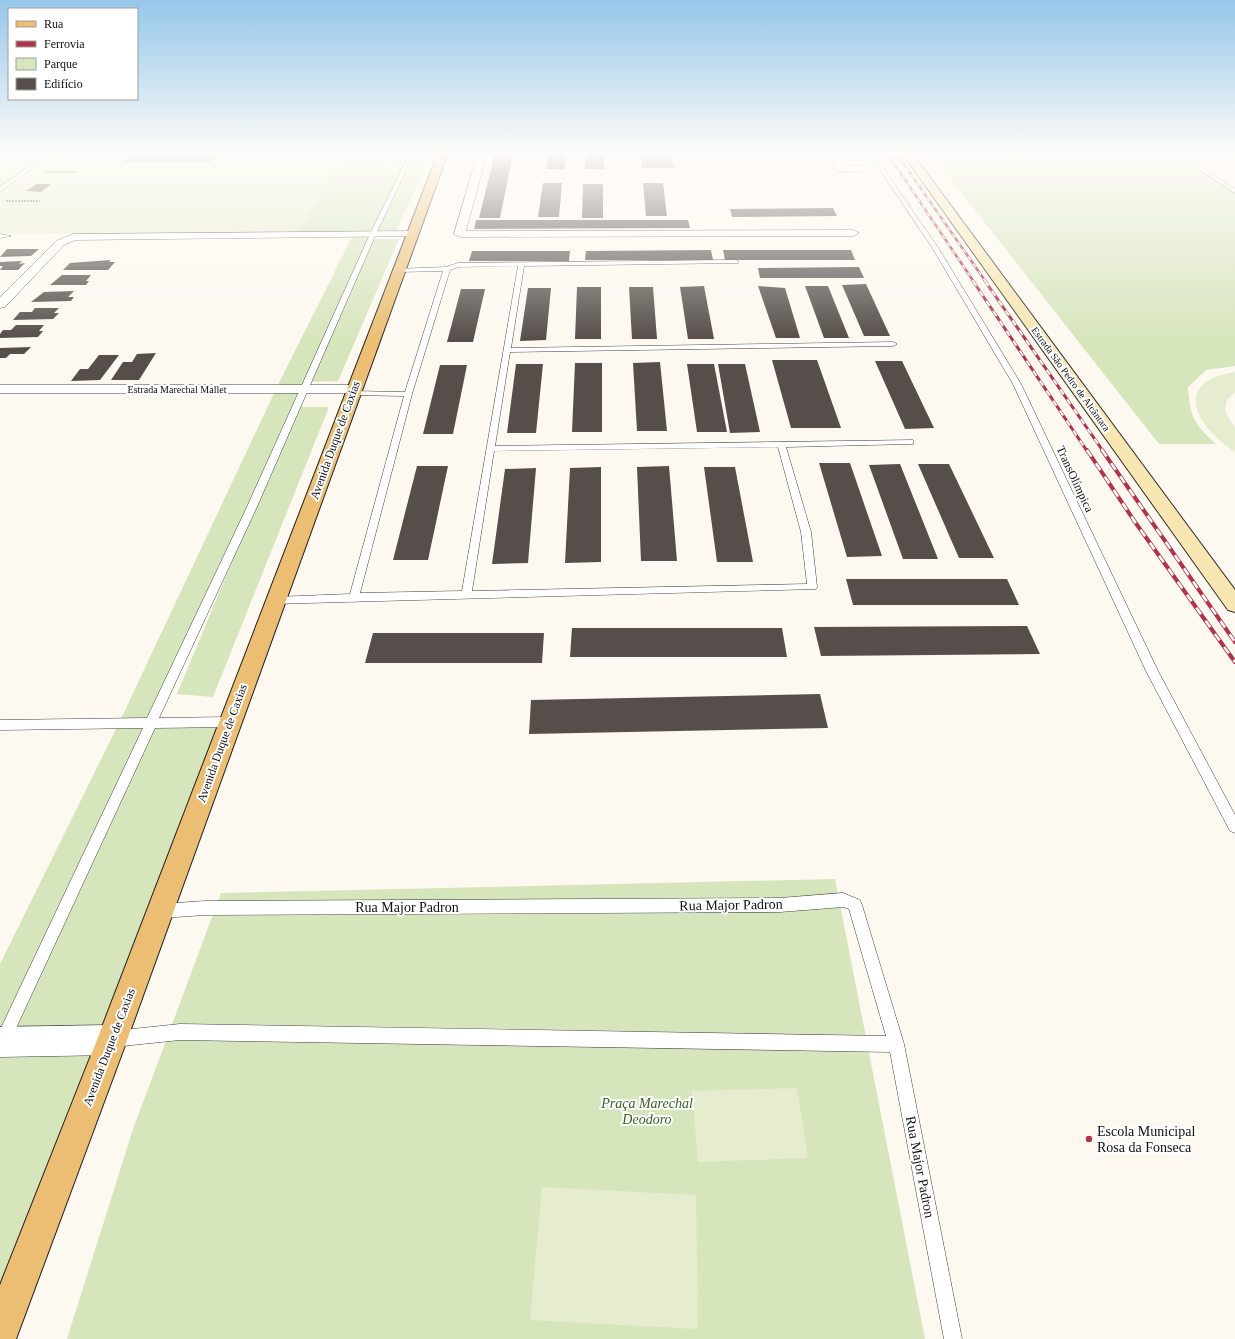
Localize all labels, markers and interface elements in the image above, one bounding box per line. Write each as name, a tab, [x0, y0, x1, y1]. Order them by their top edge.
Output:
legend	[8, 8, 138, 100]
text: Rua	[44, 17, 64, 31]
text: Ferrovia	[44, 37, 85, 51]
text: Parque	[44, 57, 77, 71]
text: Edifício	[44, 77, 83, 91]
street label: Estrada São Pedro de Alcântara	[1029, 325, 1113, 434]
street label: Avenida Duque de Caxias	[307, 379, 363, 501]
street label: Estrada Marechal Mallet	[128, 384, 227, 395]
street label: TransOlímpica	[1054, 444, 1097, 515]
street label: Avenida Duque de Caxias	[194, 682, 250, 804]
street label: Rua Major Padron	[679, 897, 783, 913]
street label: Rua Major Padron	[355, 900, 459, 915]
street label: Avenida Duque de Caxias	[80, 986, 138, 1108]
park label: Praça Marechal Deodoro	[600, 1096, 693, 1127]
street label: Rua Major Padron	[903, 1115, 937, 1219]
place label: Escola Municipal Rosa da Fonseca	[1097, 1124, 1195, 1155]
marker: Escola Municipal Rosa da Fonseca	[1084, 1134, 1094, 1144]

